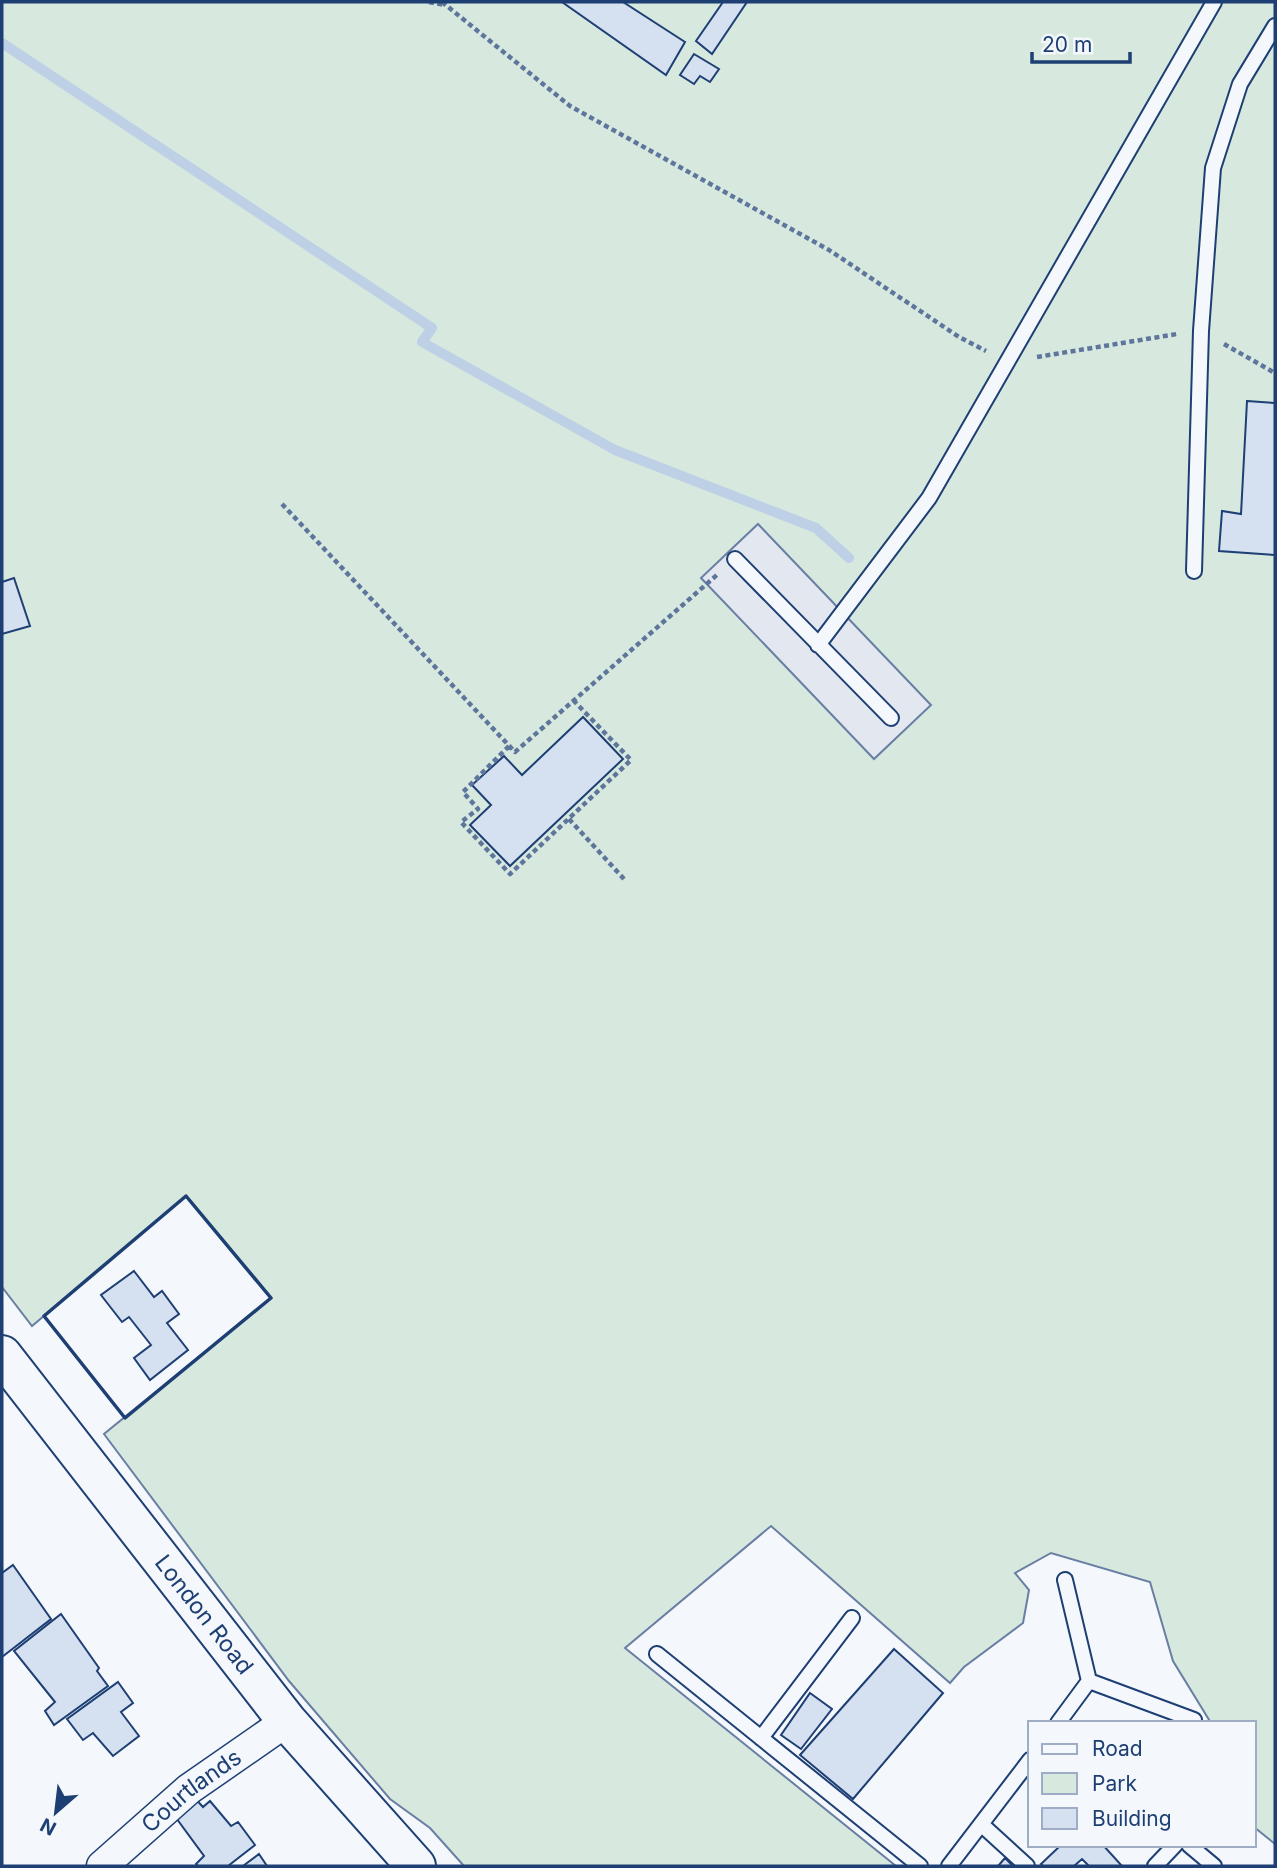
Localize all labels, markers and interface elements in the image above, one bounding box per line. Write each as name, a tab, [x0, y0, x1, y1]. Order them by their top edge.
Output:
scale bar	[1032, 21, 1130, 65]
text: 20 m	[1042, 32, 1092, 57]
street label: London Road	[149, 1549, 259, 1680]
legend	[1028, 1721, 1256, 1847]
text: Road	[1092, 1736, 1143, 1761]
street label: Courtlands	[136, 1743, 247, 1838]
text: Park	[1092, 1771, 1137, 1796]
north arrow	[21, 1777, 91, 1847]
text: Building	[1092, 1806, 1172, 1831]
text: N	[36, 1813, 60, 1840]

